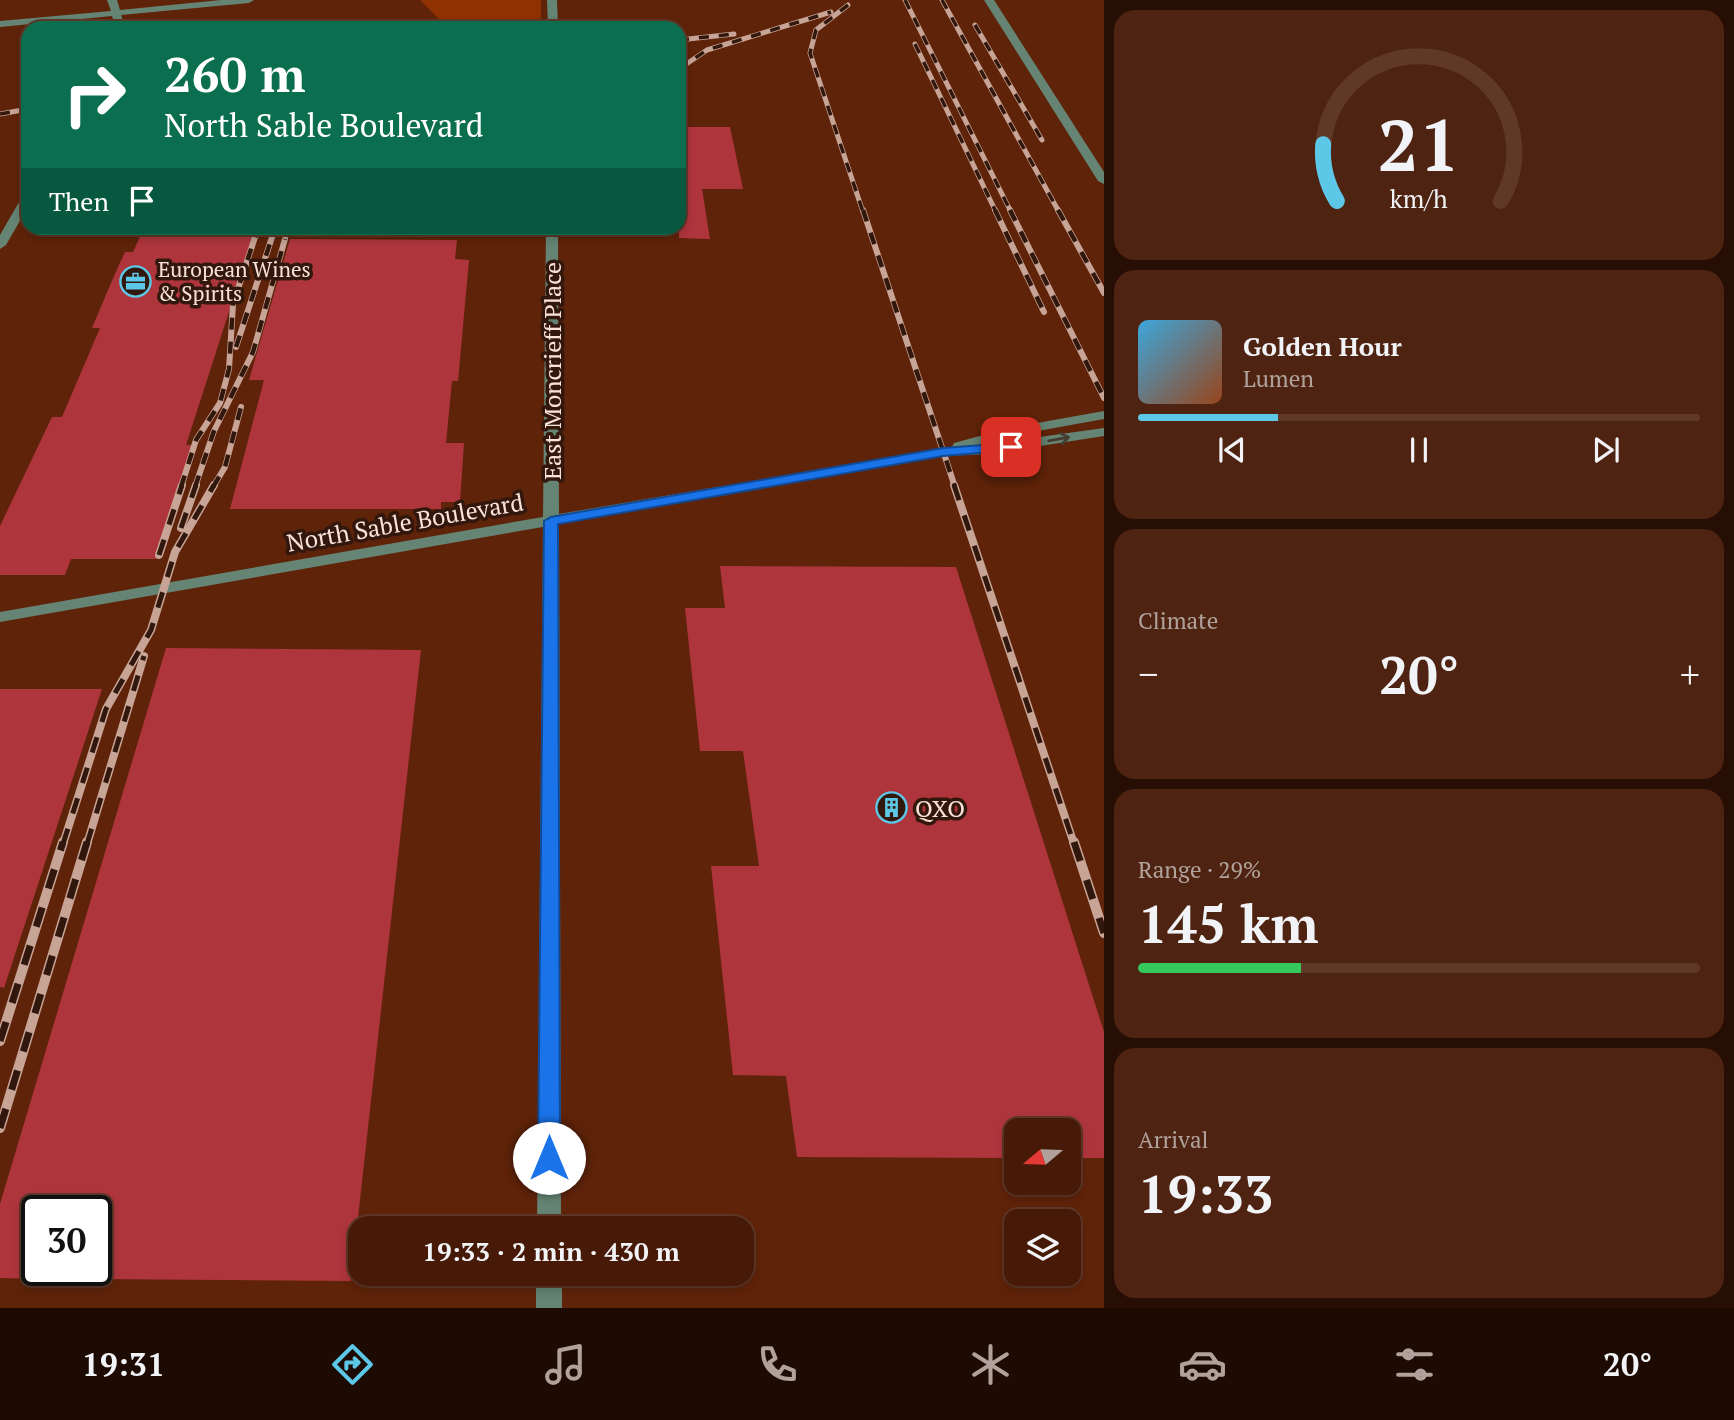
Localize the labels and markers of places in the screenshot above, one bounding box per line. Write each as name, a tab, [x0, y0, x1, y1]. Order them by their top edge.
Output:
place label: European Wines & Spirits	[158, 255, 311, 307]
office icon: European Wines & Spirits	[118, 264, 152, 298]
pin	[981, 417, 1041, 477]
building icon: QXO	[875, 791, 909, 825]
place label: QXO	[915, 792, 965, 824]

